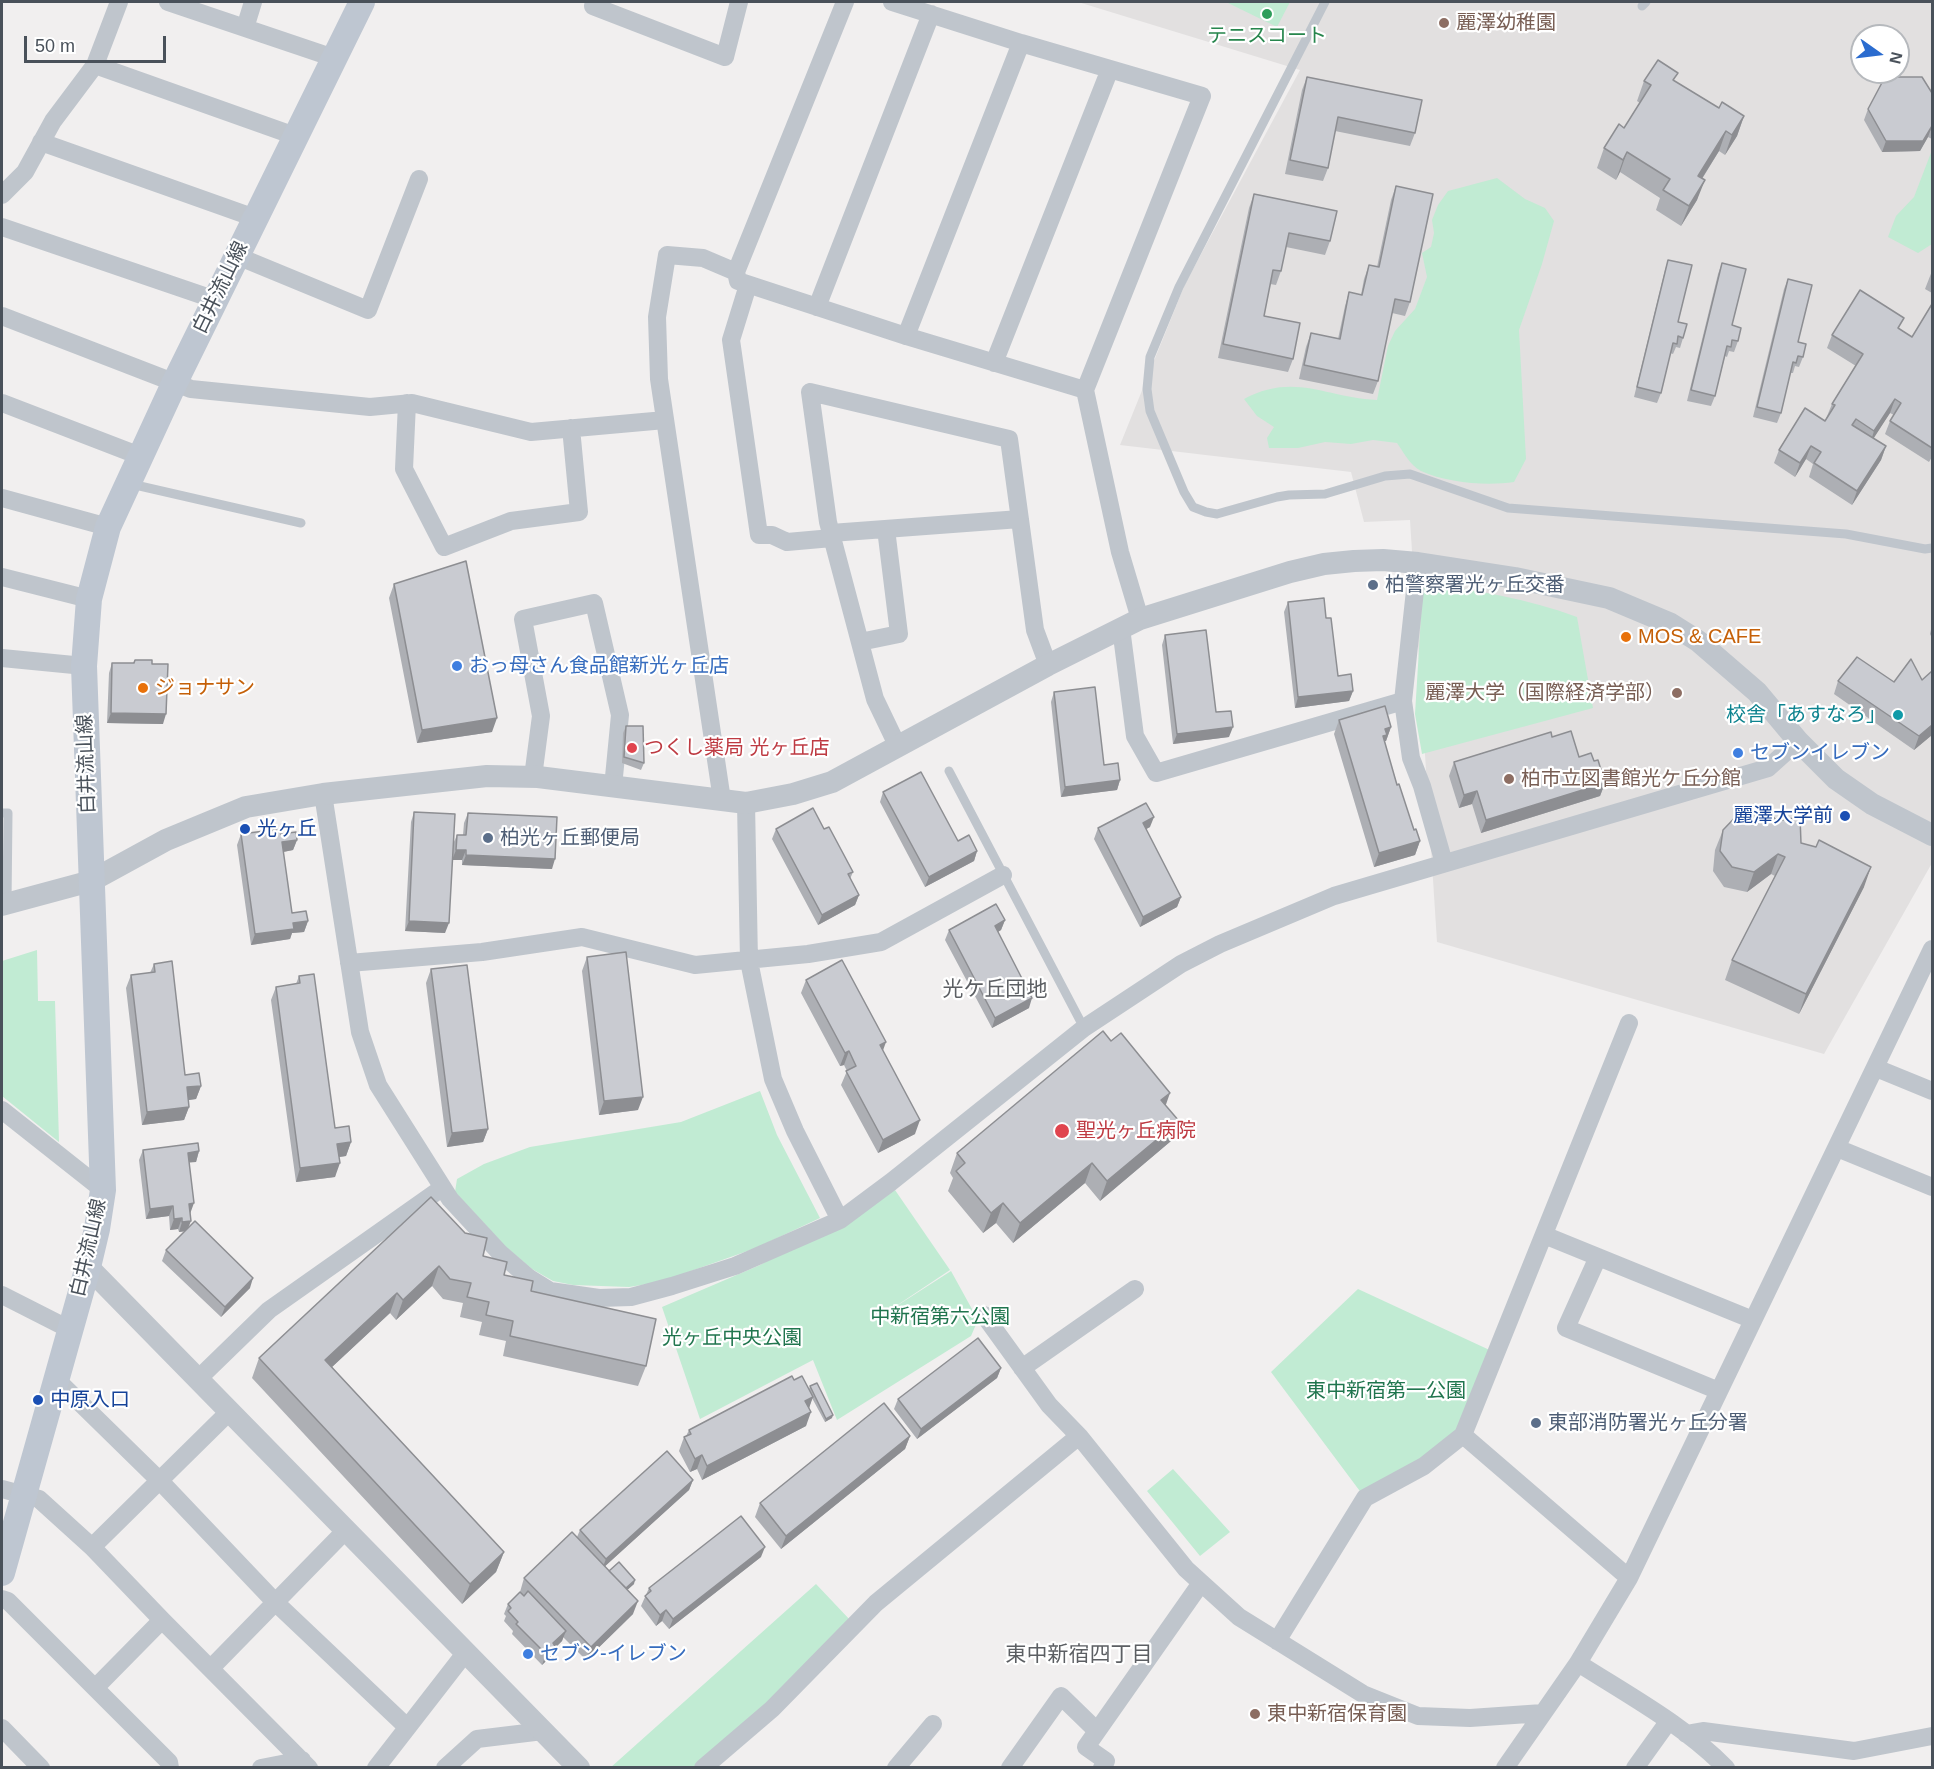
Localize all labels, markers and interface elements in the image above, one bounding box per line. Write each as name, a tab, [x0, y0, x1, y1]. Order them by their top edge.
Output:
marker: テニスコート	[1260, 7, 1274, 21]
place label: 麗澤幼稚園	[1456, 11, 1556, 35]
marker: 麗澤幼稚園	[1437, 16, 1451, 30]
scale bar	[27, 24, 170, 62]
place label: テニスコート	[1207, 24, 1327, 48]
north arrow	[1850, 24, 1910, 84]
text: 50 m	[35, 36, 75, 56]
text: N	[1886, 50, 1906, 66]
street label: 白井流山線	[188, 238, 254, 338]
place label: 柏警察署光ヶ丘交番	[1385, 573, 1565, 597]
marker: 柏警察署光ヶ丘交番	[1366, 578, 1380, 592]
place label: MOS & CAFE	[1638, 625, 1761, 649]
marker: MOS & CAFE	[1619, 630, 1633, 644]
place label: おっ母さん食品館新光ヶ丘店	[469, 654, 729, 678]
marker: おっ母さん食品館新光ヶ丘店	[450, 659, 464, 673]
place label: ジョナサン	[155, 676, 255, 700]
marker: ジョナサン	[136, 681, 150, 695]
place label: 麗澤大学（国際経済学部）	[1425, 681, 1665, 705]
marker: 麗澤大学（国際経済学部）	[1670, 686, 1684, 700]
place label: 校舎「あすなろ」	[1726, 703, 1886, 727]
marker: 校舎「あすなろ」	[1891, 708, 1905, 722]
street label: 白井流山線	[73, 714, 101, 814]
place label: つくし薬局 光ヶ丘店	[644, 736, 830, 760]
marker: つくし薬局 光ヶ丘店	[625, 741, 639, 755]
place label: セブンイレブン	[1750, 741, 1890, 765]
marker: セブンイレブン	[1731, 746, 1745, 760]
place label: 柏市立図書館光ケ丘分館	[1521, 767, 1741, 791]
marker: 柏市立図書館光ケ丘分館	[1502, 772, 1516, 786]
place label: 麗澤大学前	[1733, 804, 1833, 828]
marker: 麗澤大学前	[1838, 809, 1852, 823]
place label: 光ヶ丘	[257, 817, 317, 841]
marker: 光ヶ丘	[238, 822, 252, 836]
place label: 柏光ヶ丘郵便局	[500, 826, 640, 850]
marker: 柏光ヶ丘郵便局	[481, 831, 495, 845]
district label: 光ケ丘団地	[943, 977, 1047, 1003]
place label: 聖光ヶ丘病院	[1076, 1119, 1196, 1143]
marker: 聖光ヶ丘病院	[1053, 1122, 1071, 1140]
street label: 白井流山線	[66, 1197, 112, 1299]
park label: 中新宿第六公園	[870, 1305, 1010, 1329]
park label: 光ヶ丘中央公園	[662, 1326, 802, 1350]
park label: 東中新宿第一公園	[1306, 1379, 1466, 1403]
place label: 中原入口	[50, 1388, 130, 1412]
marker: 中原入口	[31, 1393, 45, 1407]
place label: 東部消防署光ヶ丘分署	[1548, 1411, 1748, 1435]
marker: 東部消防署光ヶ丘分署	[1529, 1416, 1543, 1430]
place label: セブン-イレブン	[540, 1642, 687, 1666]
district label: 東中新宿四丁目	[1006, 1642, 1152, 1668]
marker: セブン-イレブン	[521, 1647, 535, 1661]
place label: 東中新宿保育園	[1267, 1702, 1407, 1726]
marker: 東中新宿保育園	[1248, 1707, 1262, 1721]

